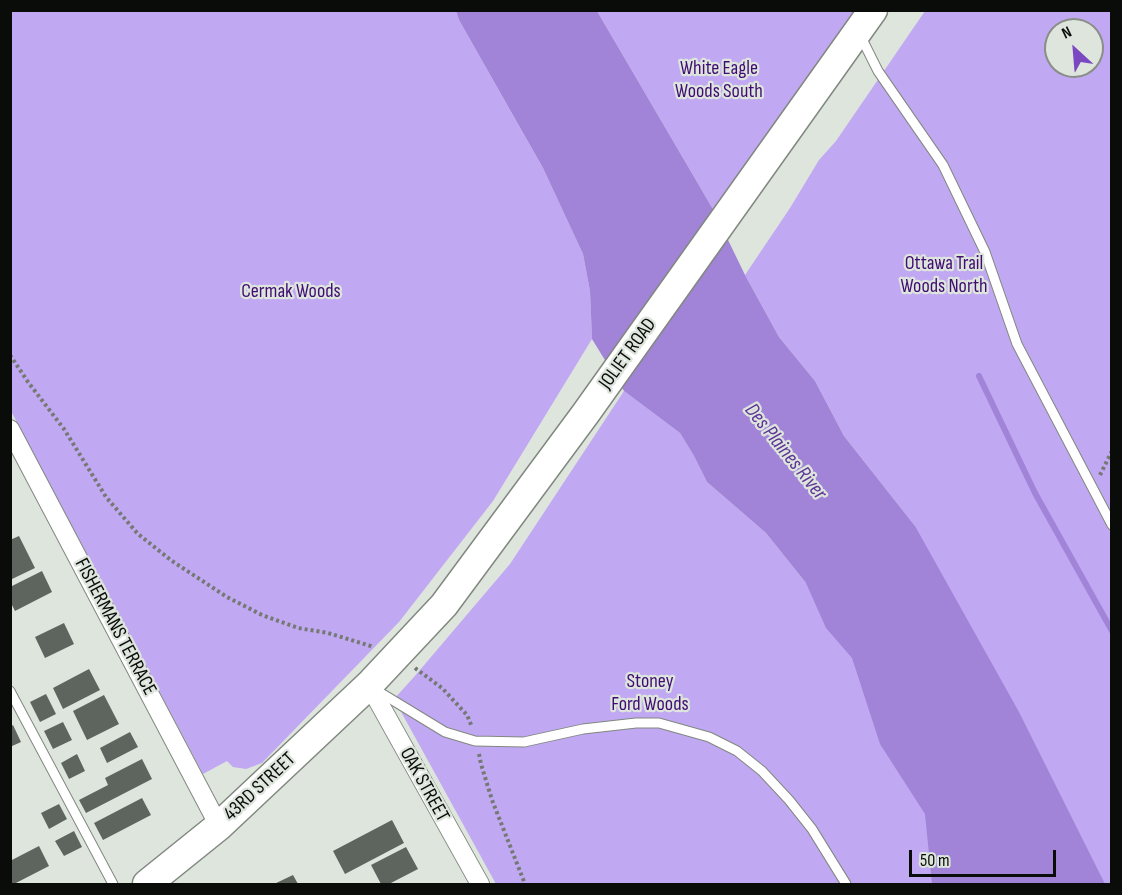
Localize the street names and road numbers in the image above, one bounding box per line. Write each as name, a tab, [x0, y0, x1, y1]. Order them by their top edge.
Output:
street label: JOLIET ROAD	[594, 314, 662, 394]
street label: FISHERMANS TERRACE	[69, 554, 161, 700]
street label: OAK STREET	[394, 744, 454, 826]
street label: 43RD STREET	[219, 748, 301, 826]

